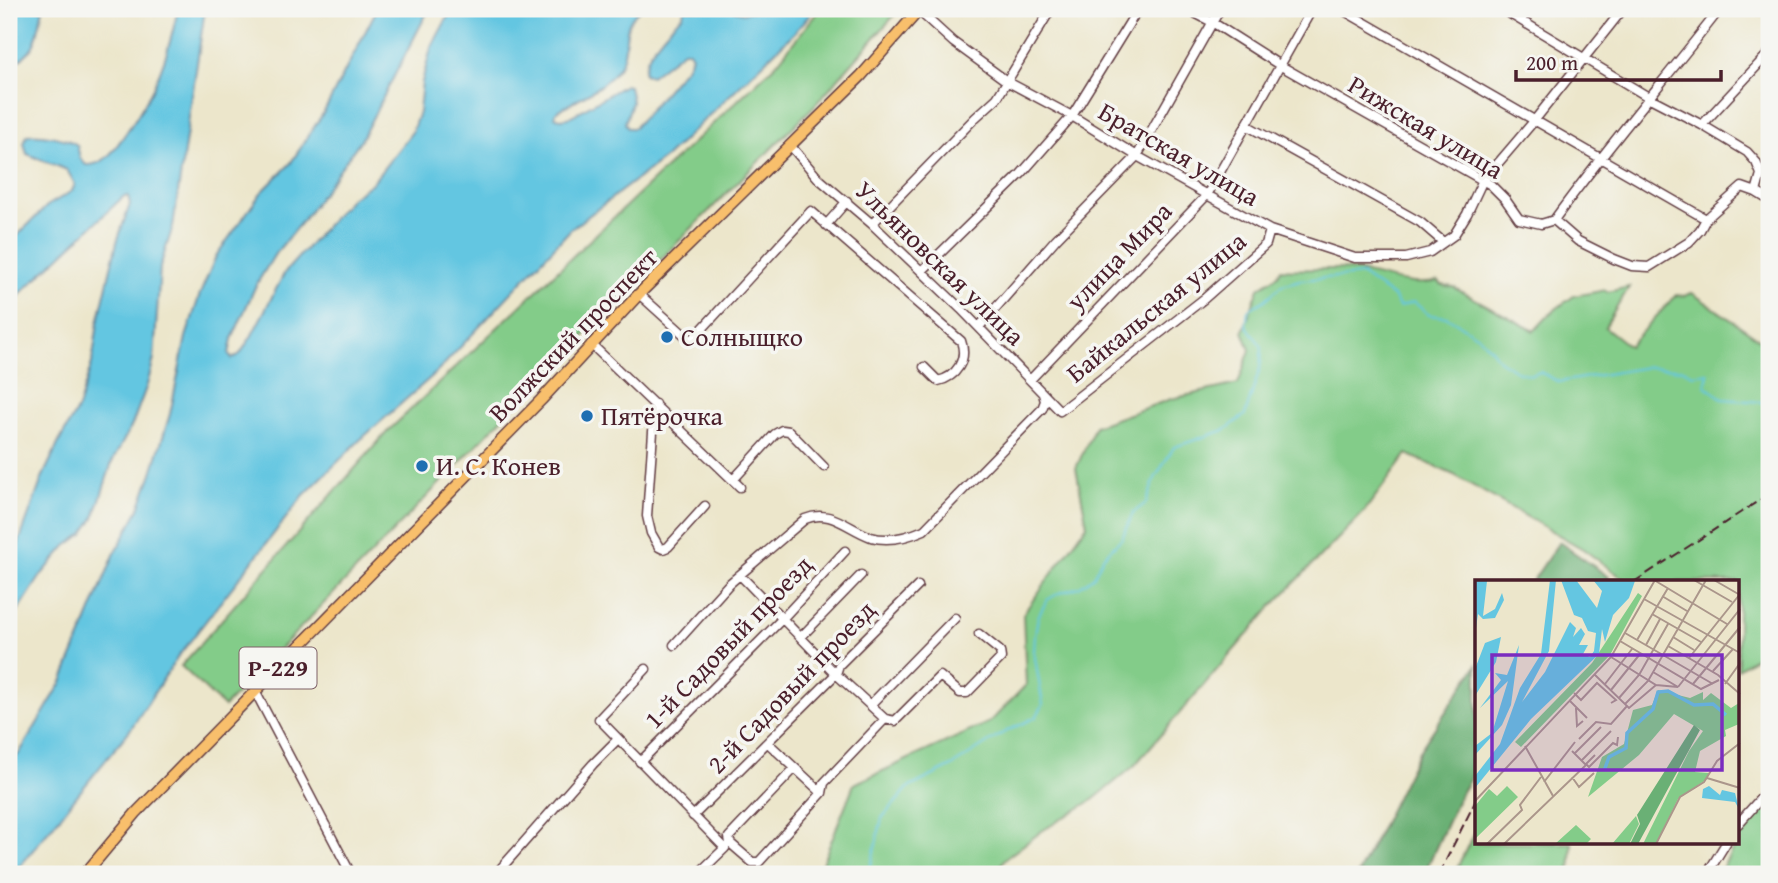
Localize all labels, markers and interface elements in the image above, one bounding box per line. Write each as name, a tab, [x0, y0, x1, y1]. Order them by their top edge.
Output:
scale bar	[1516, 38, 1720, 82]
text: 200 m	[1526, 47, 1578, 78]
street label: Рижская улица	[1341, 65, 1512, 189]
street label: Братская улица	[1091, 92, 1268, 216]
street label: Ульяновская улица	[847, 171, 1035, 355]
street label: улица Мира	[1056, 192, 1181, 320]
street label: Байкальская улица	[1057, 221, 1255, 392]
street label: Волжский проспект	[479, 238, 667, 431]
place label: Солныщко	[681, 317, 803, 356]
marker: Солныщко	[659, 329, 675, 345]
place label: Пятёрочка	[601, 396, 723, 435]
marker: Пятёрочка	[579, 408, 595, 424]
place label: И. С. Конев	[436, 446, 561, 485]
marker: И. С. Конев	[414, 458, 430, 474]
street label: 1-й Садовый проезд	[634, 546, 821, 737]
inset map	[1475, 580, 1740, 844]
street label: 2-й Садовый проезд	[697, 591, 884, 782]
road number: Р-229	[240, 648, 316, 688]

